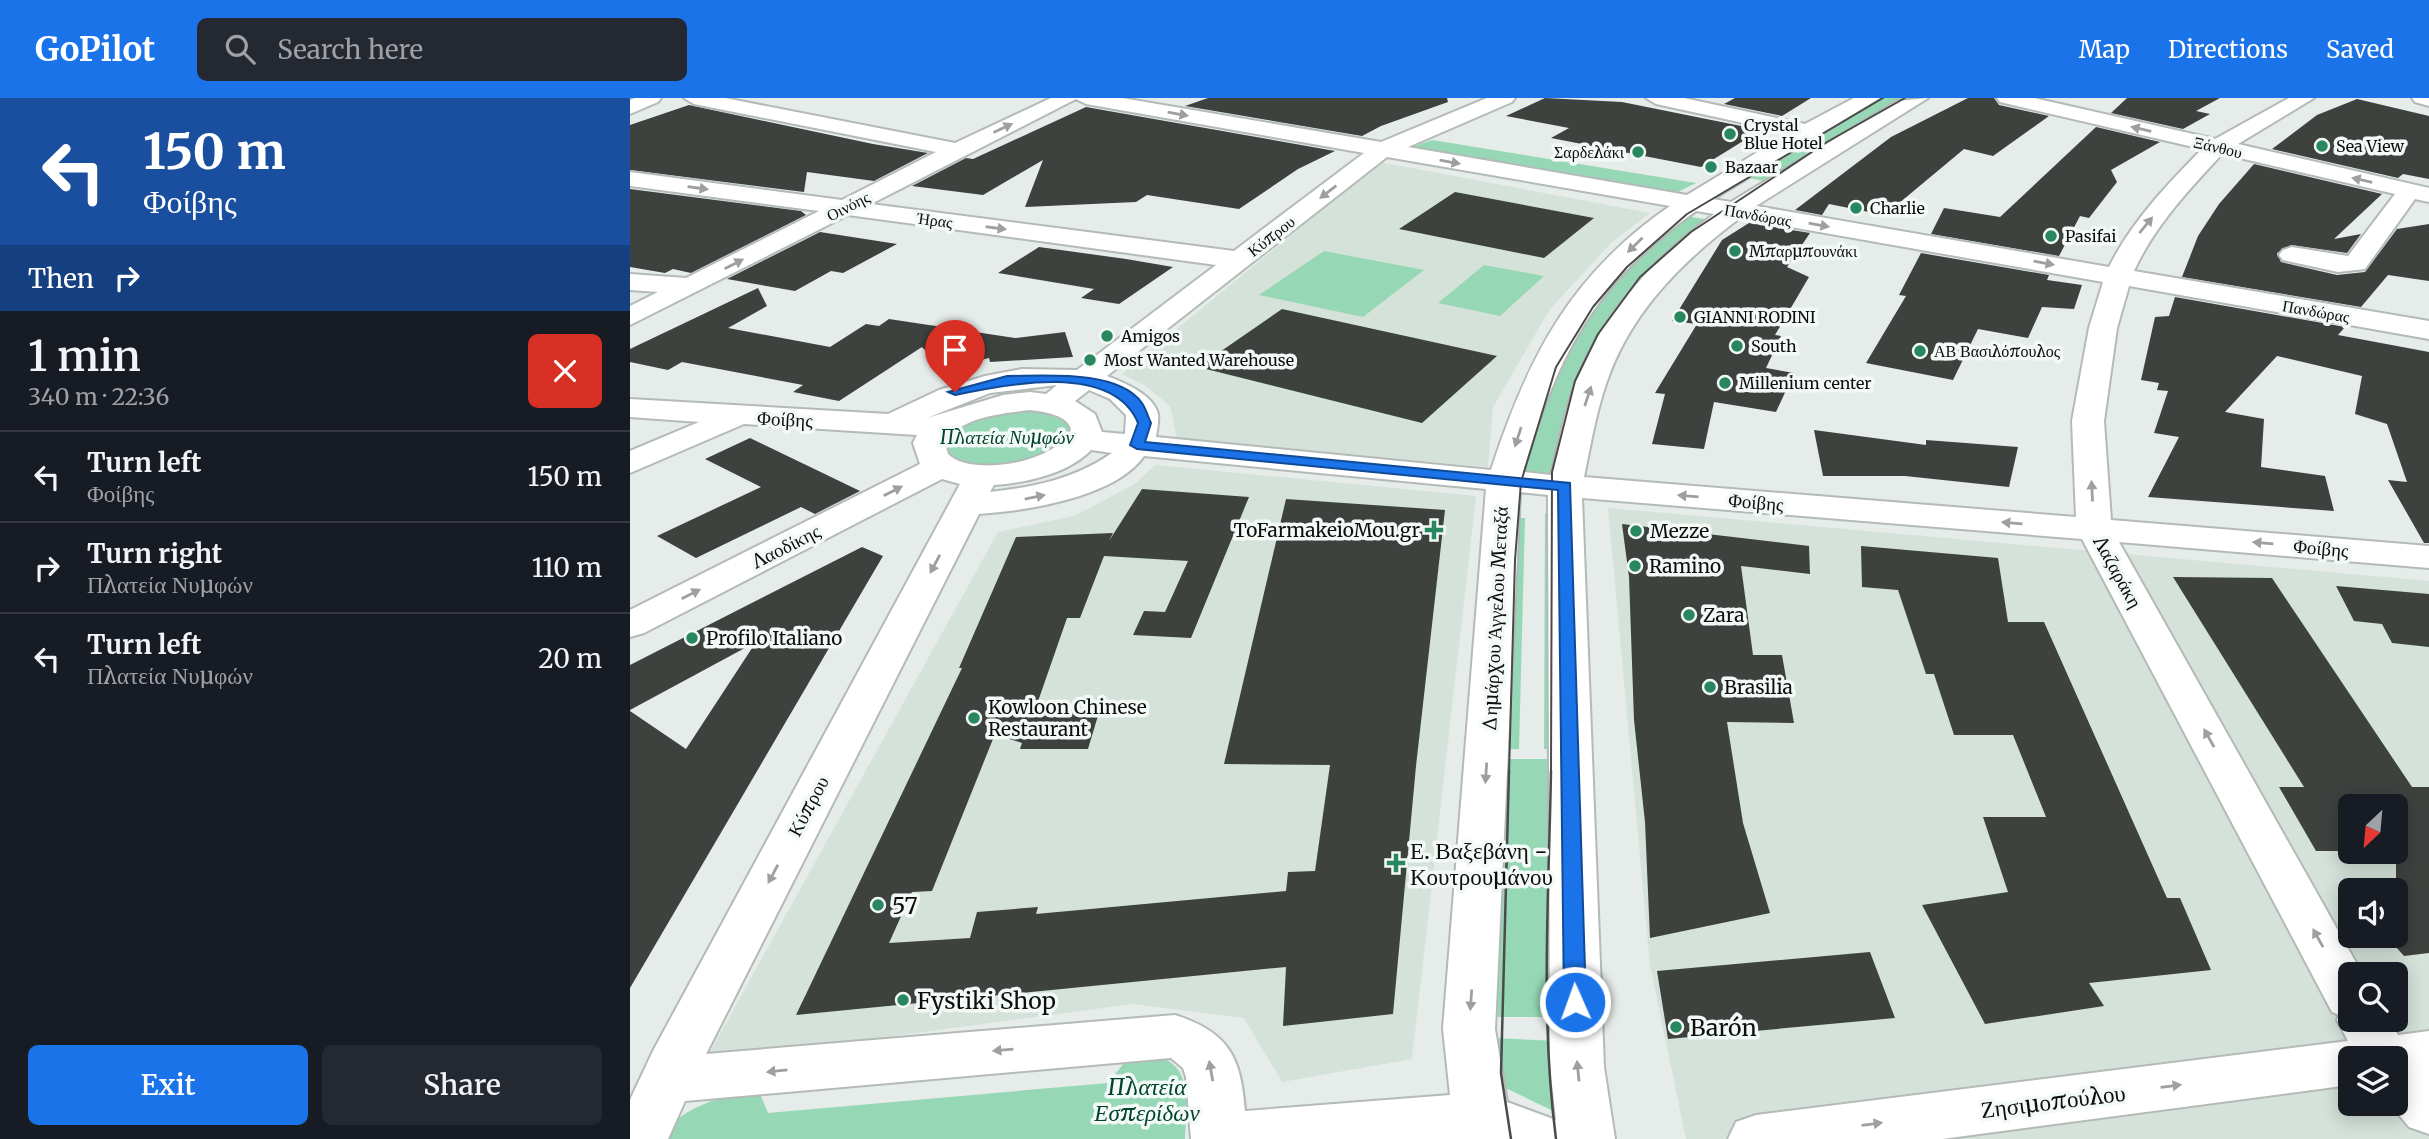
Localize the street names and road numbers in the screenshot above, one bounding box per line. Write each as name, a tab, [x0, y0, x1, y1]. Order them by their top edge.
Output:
street label: Ξάνθου	[2192, 132, 2244, 162]
street label: Οινόης	[823, 186, 874, 225]
street label: Πανδώρας	[1723, 199, 1794, 231]
street label: Ήρας	[915, 207, 955, 232]
street label: Κύπρου	[1243, 211, 1299, 261]
street label: Πανδώρας	[2281, 295, 2352, 327]
street label: Φοίβης	[757, 406, 814, 432]
street label: Φοίβης	[1727, 488, 1785, 516]
street label: Δημάρχου Άγγελου Μεταξά	[1477, 506, 1513, 732]
street label: Λαοδίκης	[747, 518, 824, 574]
street label: Λαζαράκη	[2088, 531, 2148, 612]
street label: Φοίβης	[2292, 534, 2350, 562]
street label: Κύπρου	[782, 772, 834, 840]
street label: Ζησιμοπούλου	[1979, 1078, 2127, 1124]

